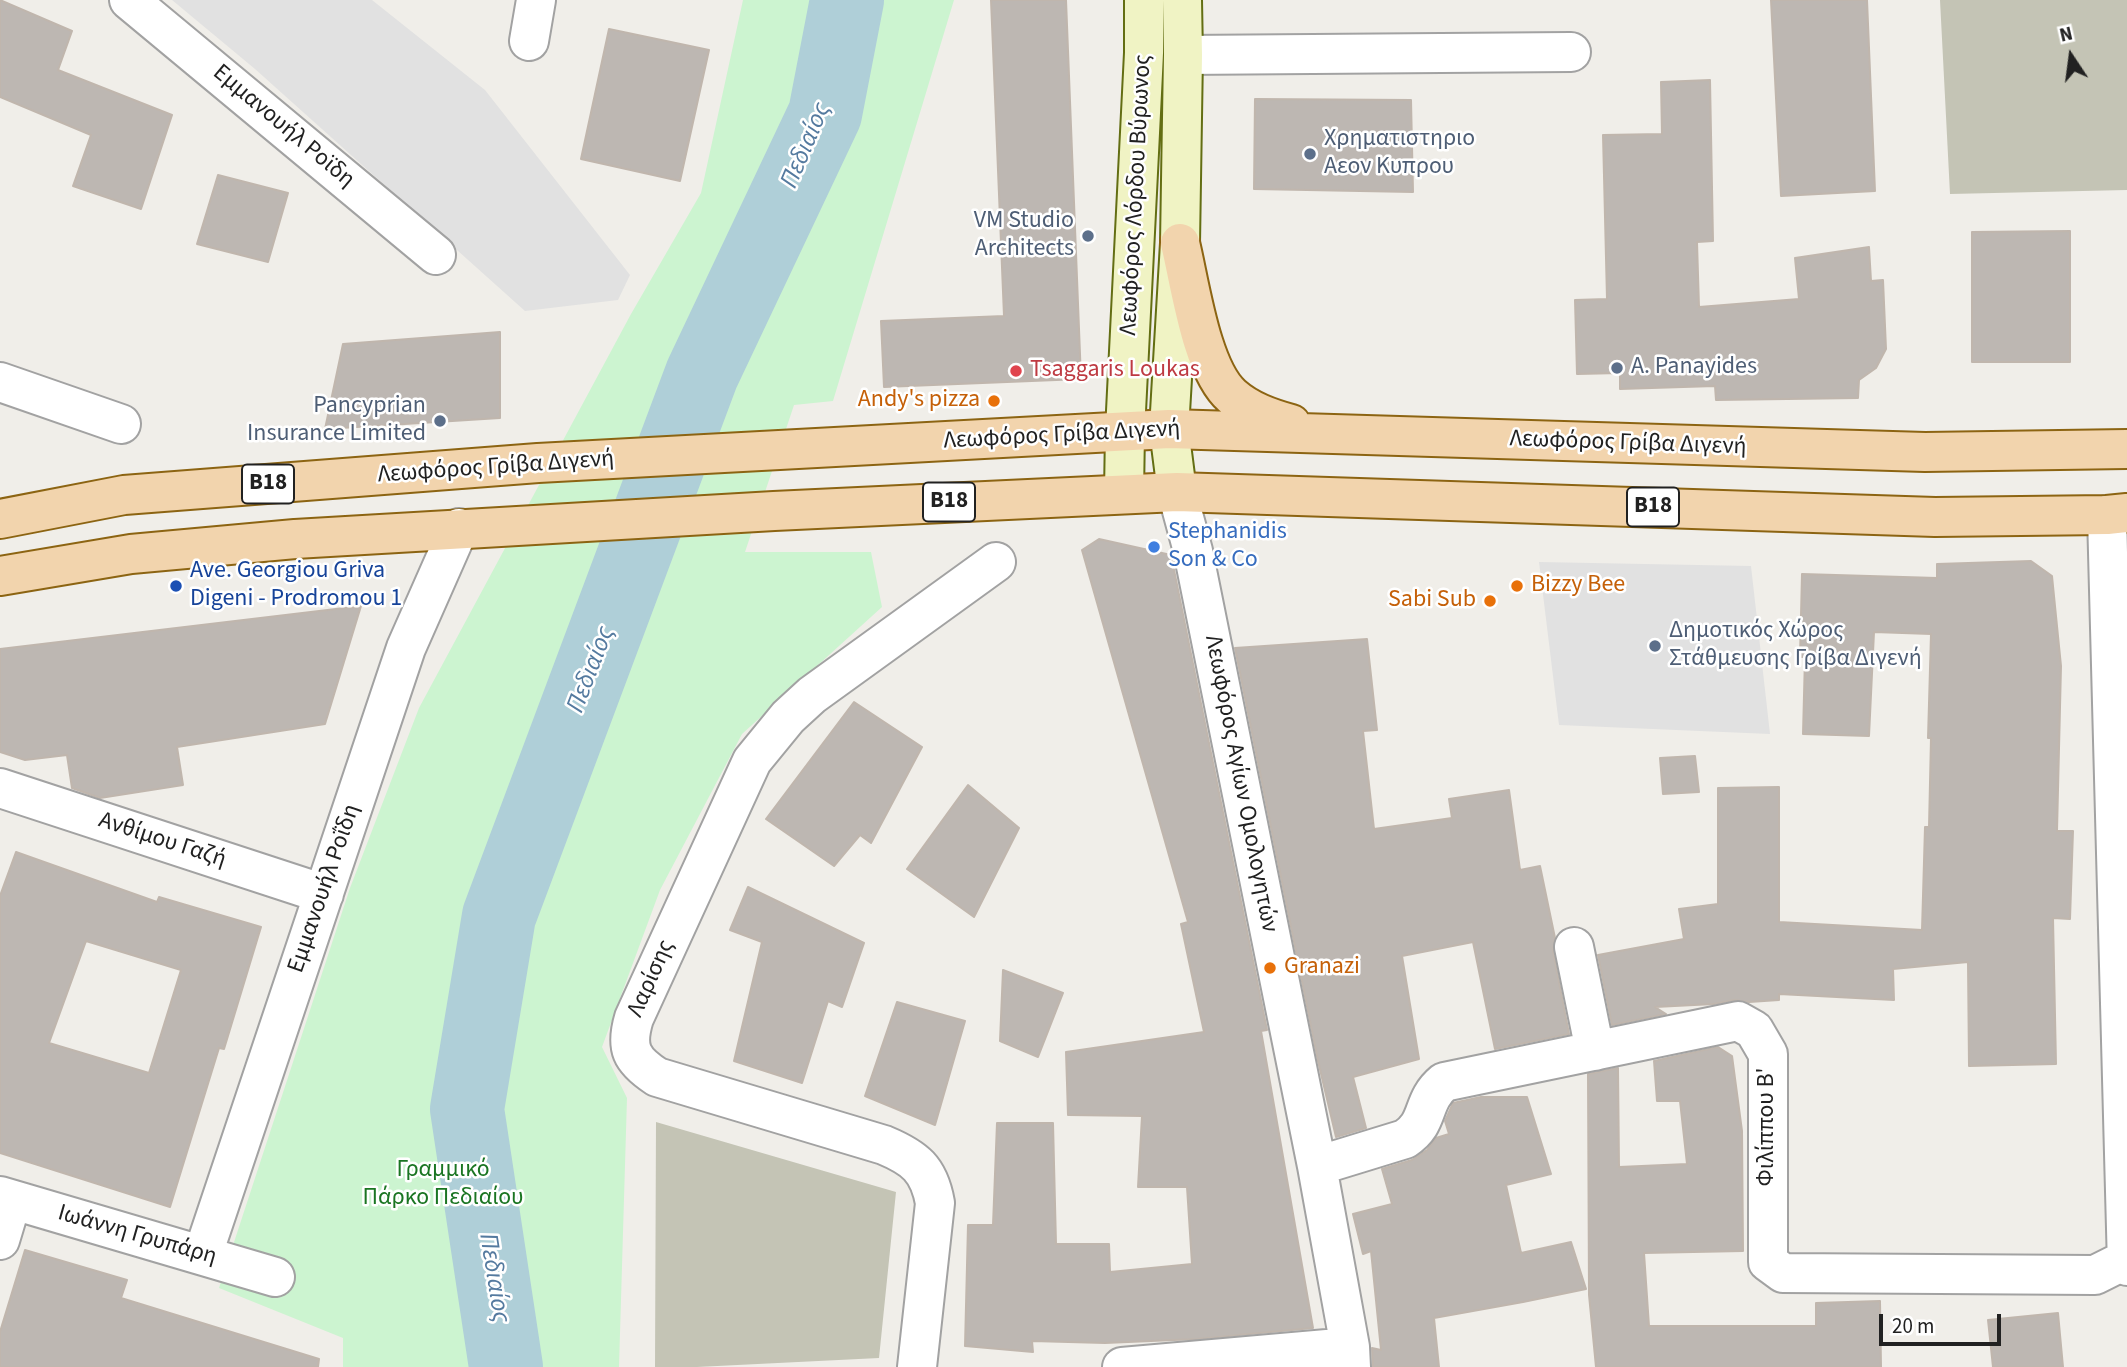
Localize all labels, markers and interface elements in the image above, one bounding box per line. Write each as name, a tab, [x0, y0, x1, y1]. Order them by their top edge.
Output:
text: N	[2057, 20, 2075, 50]
north arrow	[2036, 21, 2106, 91]
street label: Λεωφόρος Λόρδου Βύρωνος	[1115, 54, 1159, 336]
street label: Εμμανουήλ Ροϊδη	[206, 59, 360, 195]
water label: Πεδιαίος	[775, 99, 839, 193]
place label: Χρηματιστηριο Αεον Κυπρου	[1324, 126, 1475, 182]
marker: Χρηματιστηριο Αεον Κυπρου	[1302, 146, 1318, 162]
place label: VM Studio Architects	[974, 208, 1074, 264]
marker: VM Studio Architects	[1080, 228, 1096, 244]
place label: A. Panayides	[1631, 354, 1757, 382]
place label: Tsaggaris Loukas	[1030, 357, 1200, 385]
marker: A. Panayides	[1609, 360, 1625, 376]
marker: Tsaggaris Loukas	[1008, 363, 1024, 379]
place label: Andy's pizza	[858, 387, 980, 415]
place label: Pancyprian Insurance Limited	[247, 393, 426, 449]
marker: Andy's pizza	[986, 393, 1002, 409]
marker: Pancyprian Insurance Limited	[432, 413, 448, 429]
street label: Λεωφόρος Γρίβα Διγενή	[943, 415, 1181, 457]
street label: Λεωφόρος Γρίβα Διγενή	[1509, 425, 1747, 463]
street label: Λεωφόρος Γρίβα Διγενή	[377, 445, 615, 491]
road number: B18	[242, 464, 294, 504]
road number: B18	[923, 482, 975, 522]
road number: B18	[1627, 488, 1679, 526]
place label: Stephanidis Son & Co	[1168, 519, 1287, 575]
marker: Stephanidis Son & Co	[1146, 539, 1162, 555]
place label: Ave. Georgiou Griva Digeni - Prodromou 1	[190, 558, 402, 614]
place label: Bizzy Bee	[1531, 572, 1625, 600]
marker: Ave. Georgiou Griva Digeni - Prodromou 1	[168, 578, 184, 594]
marker: Bizzy Bee	[1509, 578, 1525, 594]
place label: Sabi Sub	[1388, 587, 1476, 615]
marker: Sabi Sub	[1482, 593, 1498, 609]
place label: Δημοτικός Χώρος Στάθμευσης Γρίβα Διγενή	[1669, 618, 1922, 674]
water label: Πεδιαίος	[561, 622, 623, 718]
street label: Λεωφόρος Αγίων Ομολογητών	[1197, 633, 1283, 935]
marker: Δημοτικός Χώρος Στάθμευσης Γρίβα Διγενή	[1647, 638, 1663, 654]
street label: Εμμανουήλ Ροΐδη	[283, 801, 367, 977]
street label: Ανθίμου Γαζή	[95, 807, 229, 875]
street label: Λαρίσης	[622, 936, 682, 1022]
place label: Granazi	[1284, 954, 1360, 982]
marker: Granazi	[1262, 960, 1278, 976]
street label: Φιλίππου Β'	[1754, 1067, 1782, 1187]
park label: Γραμμικό Πάρκο Πεδιαίου	[363, 1157, 523, 1213]
street label: Ιωάννη Γρυπάρη	[54, 1200, 220, 1272]
water label: Πεδιαίος	[471, 1231, 515, 1325]
scale bar	[1882, 1300, 2004, 1344]
text: 20 m	[1892, 1311, 1934, 1341]

